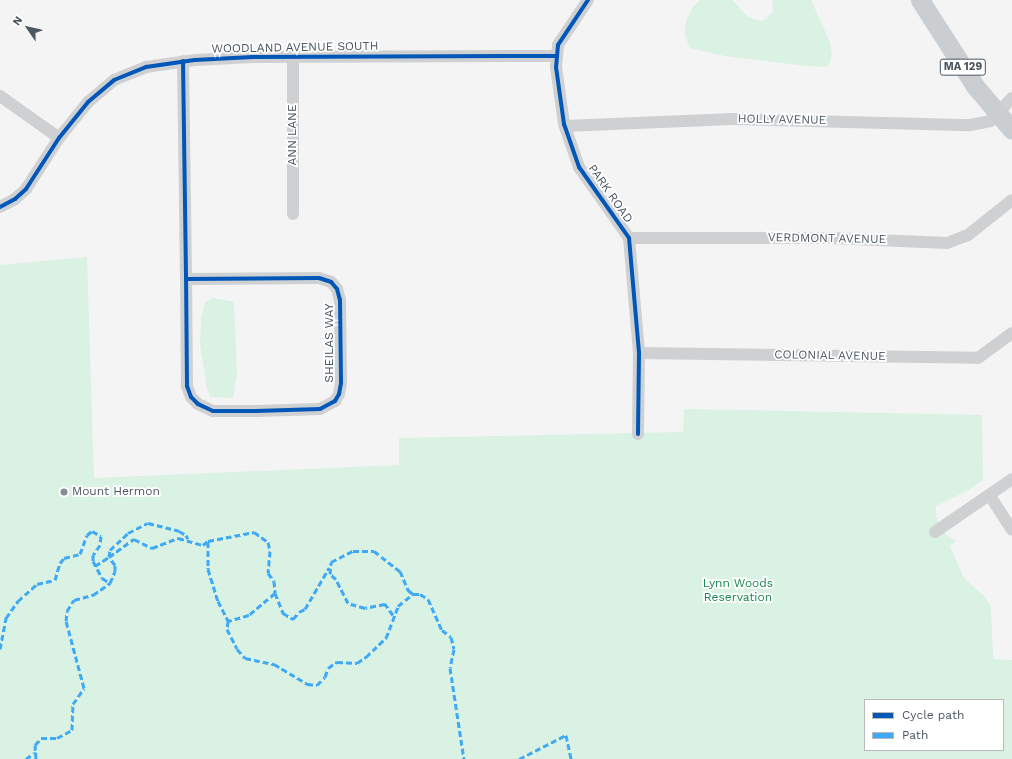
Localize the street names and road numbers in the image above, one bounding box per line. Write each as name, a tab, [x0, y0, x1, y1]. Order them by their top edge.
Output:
street label: WOODLAND AVENUE SOUTH	[211, 39, 379, 57]
road number: MA 129	[939, 58, 987, 76]
street label: ANN LANE	[286, 104, 300, 166]
street label: HOLLY AVENUE	[737, 112, 827, 128]
street label: PARK ROAD	[585, 162, 635, 226]
street label: VERDMONT AVENUE	[767, 231, 887, 247]
street label: SHEILAS WAY	[323, 303, 337, 383]
street label: COLONIAL AVENUE	[774, 348, 886, 364]

